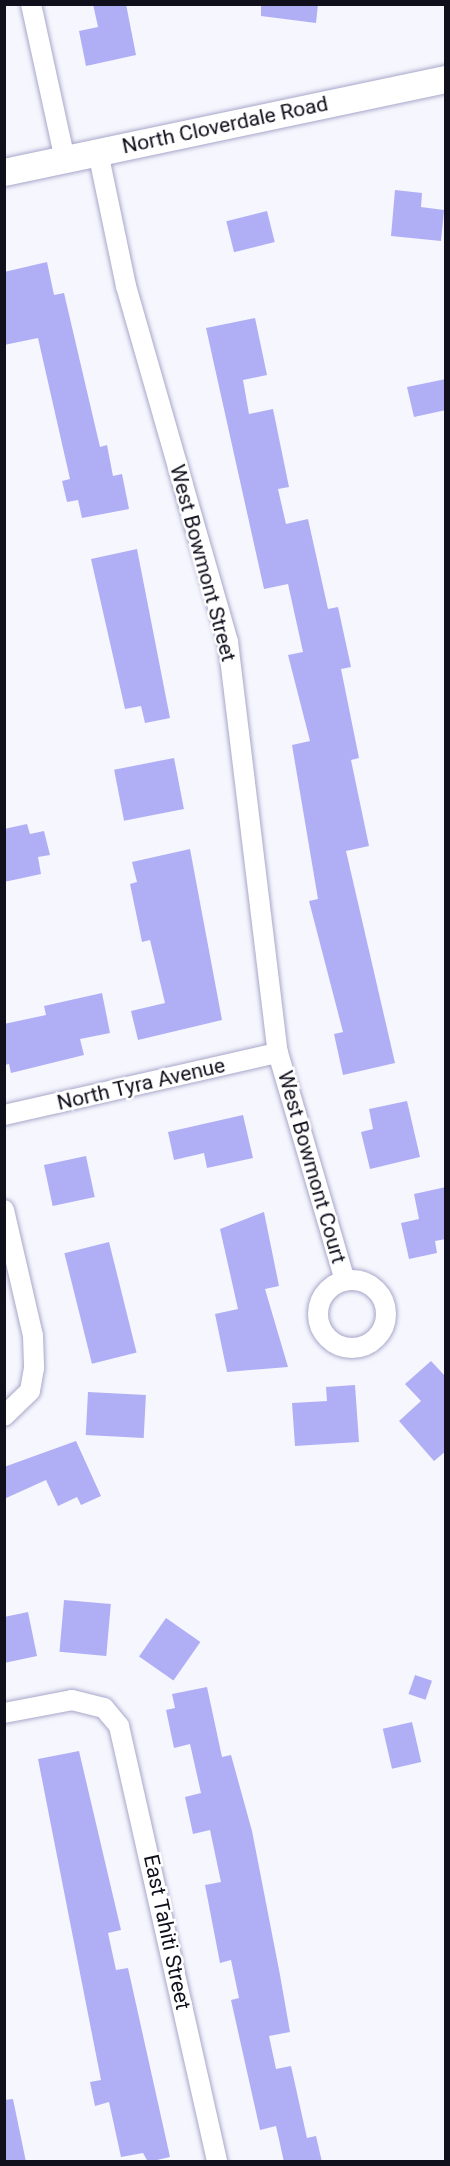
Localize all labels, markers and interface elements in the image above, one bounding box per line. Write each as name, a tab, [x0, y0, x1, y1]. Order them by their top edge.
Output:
street label: North Cloverdale Road	[120, 91, 330, 159]
street label: West Bowmont Street	[165, 462, 241, 664]
street label: North Tyra Avenue	[54, 1052, 228, 1116]
street label: West Bowmont Court	[272, 1068, 352, 1266]
street label: East Tahiti Street	[138, 1852, 196, 2012]

